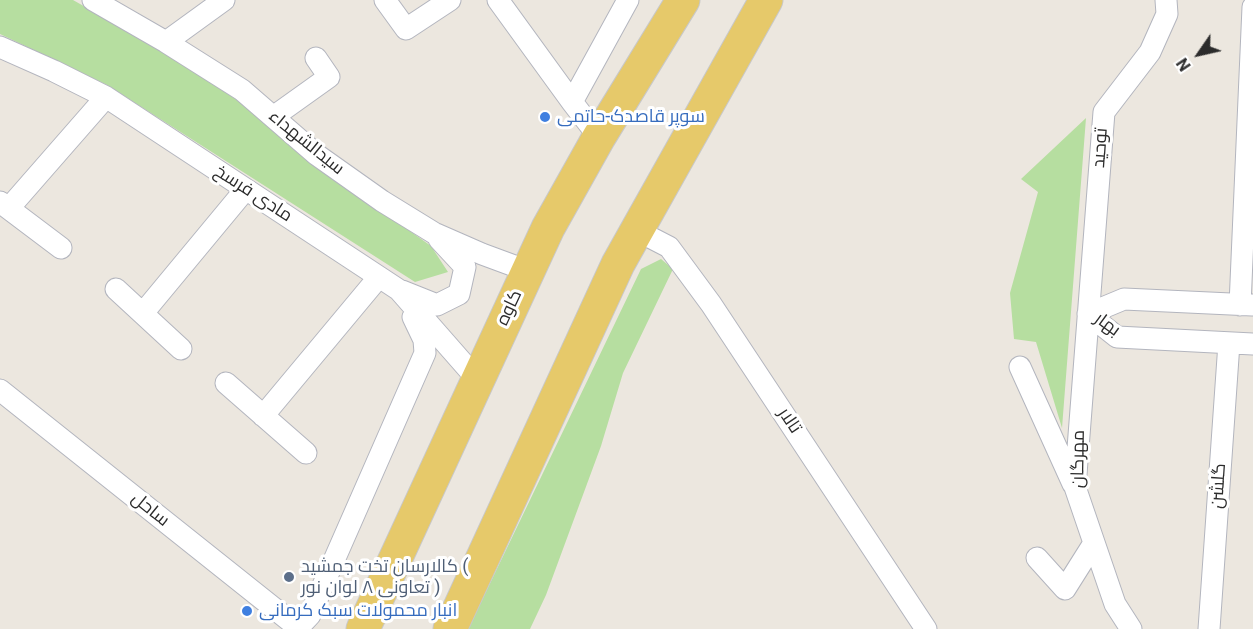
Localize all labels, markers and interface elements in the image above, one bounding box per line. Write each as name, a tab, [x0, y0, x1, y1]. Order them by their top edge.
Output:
north arrow	[1169, 24, 1229, 84]
text: N	[1173, 54, 1195, 74]
street label: سیدالشهداء	[264, 106, 348, 180]
place label: سوپر قاصدک-حاتمی	[557, 106, 705, 128]
marker: سوپر قاصدک-حاتمی	[538, 110, 552, 124]
street label: توحید	[1089, 127, 1113, 169]
street label: مادی فرسخ	[210, 161, 296, 227]
street label: کاوه	[492, 287, 528, 329]
street label: بهار	[1090, 308, 1124, 342]
street label: تالار	[773, 404, 805, 438]
street label: مهرگان	[1068, 430, 1090, 488]
street label: گلشن	[1207, 463, 1231, 509]
street label: ساحل	[127, 488, 173, 532]
place label: کالارسان تخت جمشید ( تعاونی ۸ لوان نور )	[301, 556, 469, 598]
marker: کالارسان تخت جمشید ( تعاونی ۸ لوان نور )	[282, 570, 296, 584]
place label: انبار محمولات سبک کرمانی	[259, 600, 457, 622]
marker: انبار محمولات سبک کرمانی	[240, 604, 254, 618]

